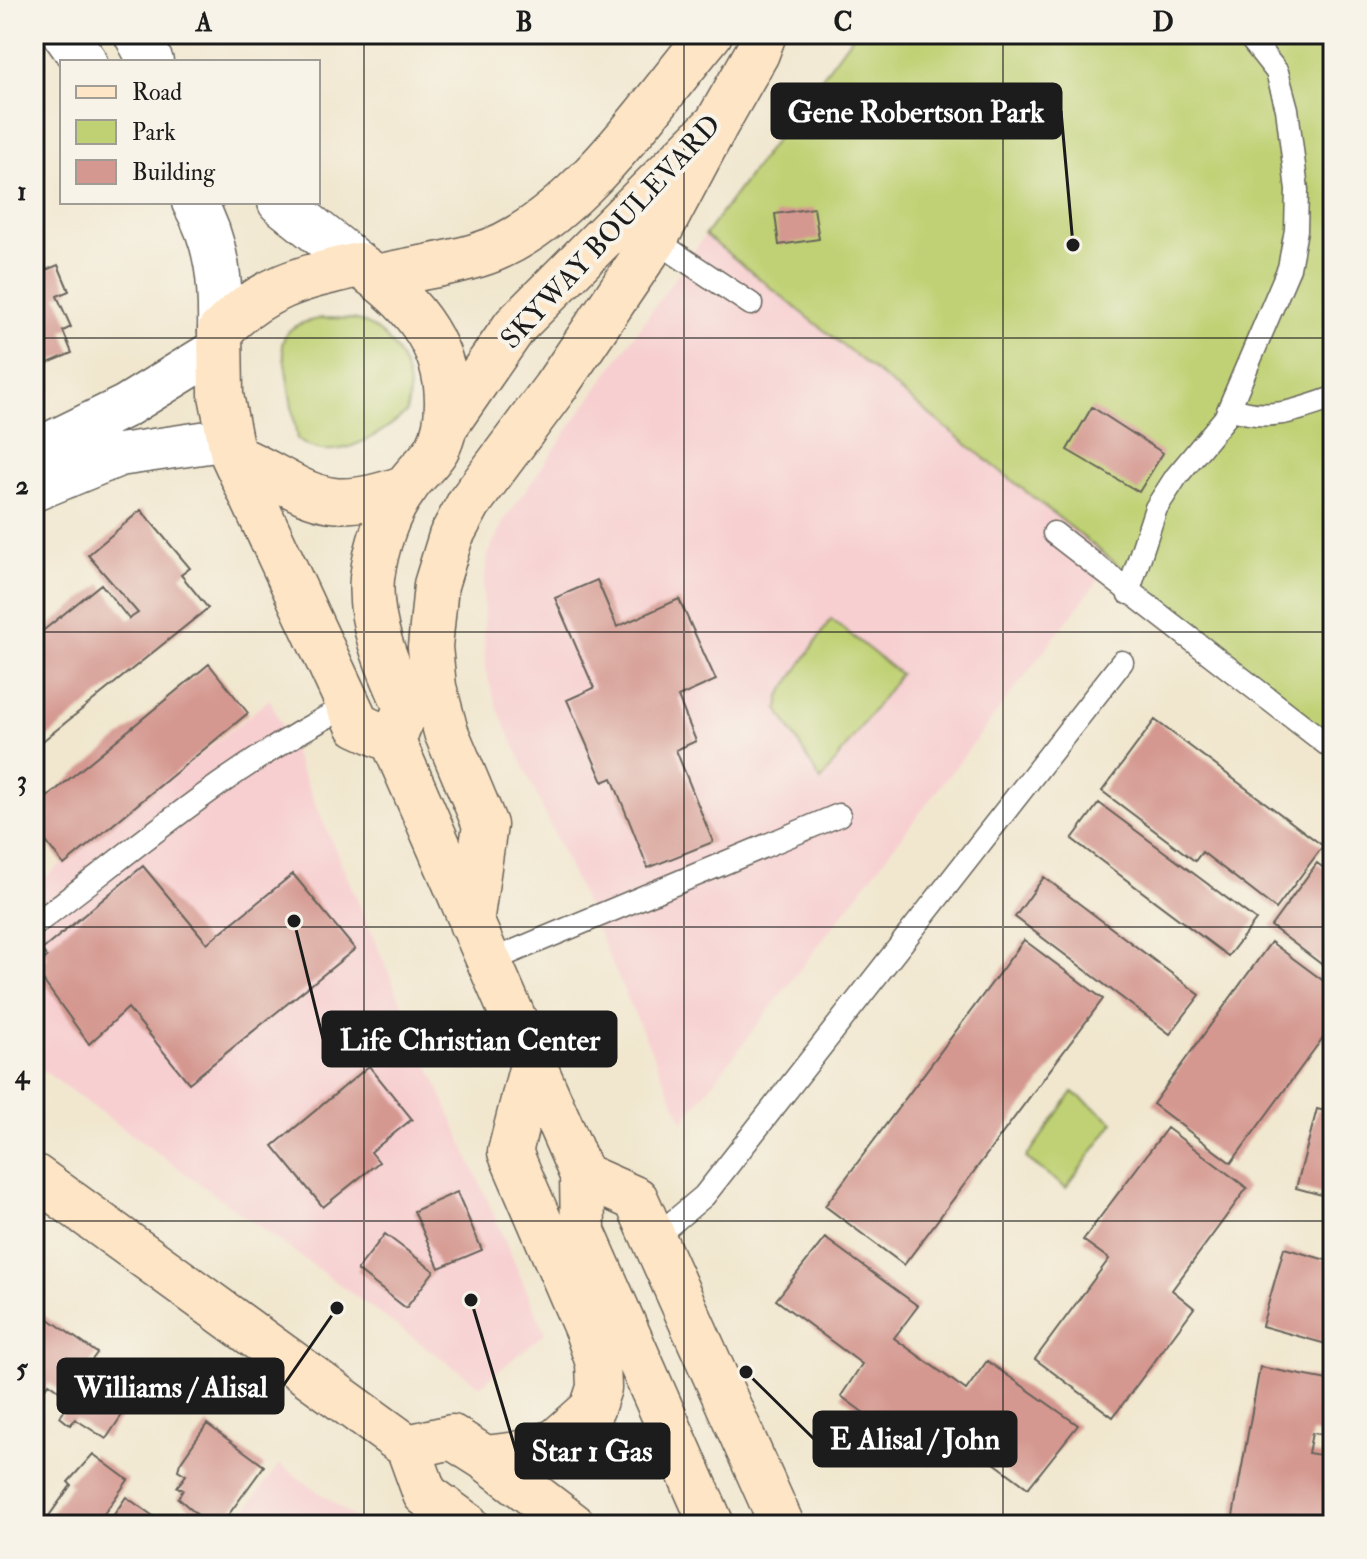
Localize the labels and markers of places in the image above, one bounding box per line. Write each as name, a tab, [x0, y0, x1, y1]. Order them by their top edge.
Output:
callout: Gene Robertson Park	[772, 84, 1061, 138]
callout: Life Christian Center	[323, 1012, 616, 1066]
callout: Williams / Alisal	[58, 1359, 283, 1413]
callout: E Alisal / John	[814, 1412, 1016, 1466]
callout: Star 1 Gas	[516, 1424, 669, 1478]

